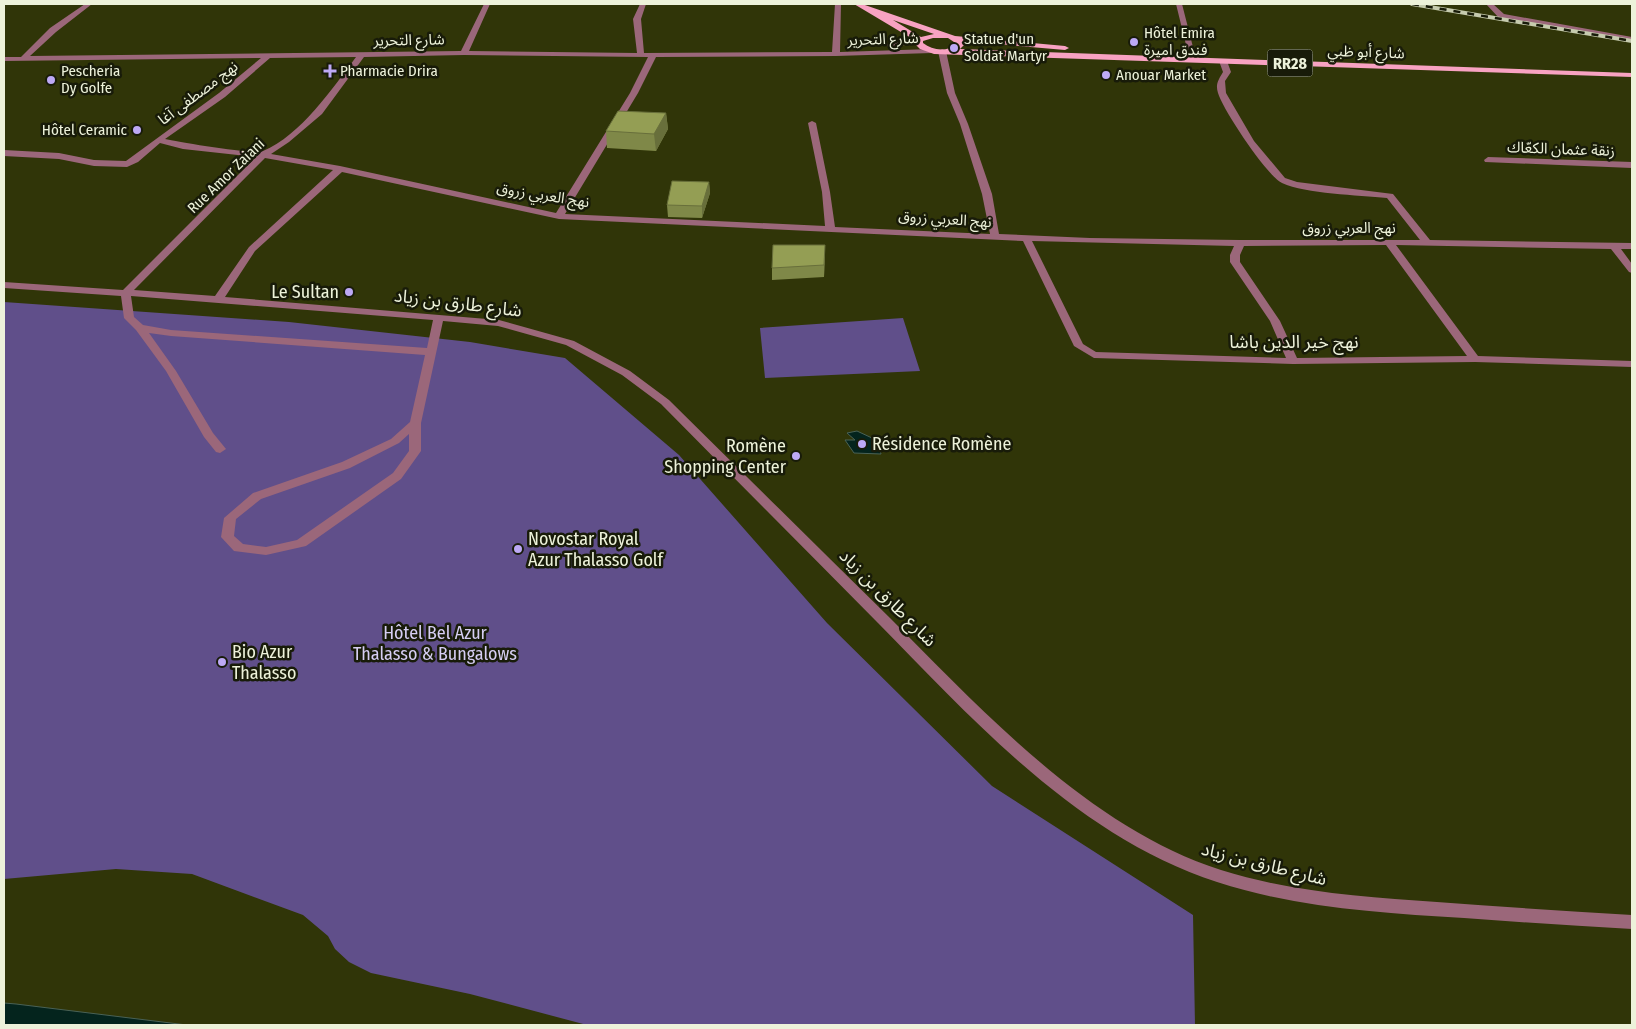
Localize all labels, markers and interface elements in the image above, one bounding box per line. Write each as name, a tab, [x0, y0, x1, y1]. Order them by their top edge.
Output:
place label: Hôtel Emira فندق اميرة	[1144, 24, 1215, 59]
street label: شارع التحرير	[846, 29, 919, 52]
street label: شارع التحرير	[372, 30, 445, 53]
place label: Statue d'un Soldat Martyr	[964, 30, 1048, 65]
marker: Hôtel Emira فندق اميرة	[1128, 36, 1140, 48]
marker: Statue d'un Soldat Martyr	[948, 42, 960, 54]
street label: شارع أبو ظبي	[1327, 42, 1405, 65]
road number: RR28	[1268, 49, 1312, 76]
street label: نهج مصطفى آغا	[155, 57, 243, 131]
place label: Pescheria Dy Golfe	[61, 62, 120, 97]
place label: Pharmacie Drira	[340, 62, 438, 80]
marker: Pharmacie Drira	[324, 65, 336, 77]
place label: Anouar Market	[1116, 66, 1206, 84]
marker: Anouar Market	[1100, 69, 1112, 81]
marker: Pescheria Dy Golfe	[45, 74, 57, 86]
place label: Hôtel Ceramic	[42, 121, 128, 139]
marker: Hôtel Ceramic	[131, 124, 143, 136]
street label: Rue Amor Zaiani	[184, 135, 268, 217]
street label: زنقة عثمان الكعّاك	[1507, 138, 1615, 160]
street label: نهج العربي زروق	[495, 179, 591, 214]
street label: نهج العربي زروق	[897, 207, 992, 234]
street label: نهج العربي زروق	[1302, 219, 1396, 240]
place label: Le Sultan	[271, 281, 339, 303]
street label: شارع طارق بن زياد	[393, 284, 523, 325]
marker: Le Sultan	[343, 286, 355, 298]
street label: نهج خير الدين باشا	[1229, 331, 1359, 355]
place label: Résidence Romène	[872, 433, 1011, 455]
place label: Romène Shopping Center	[664, 435, 787, 478]
marker: Résidence Romène	[856, 438, 868, 450]
marker: Romène Shopping Center	[790, 450, 802, 462]
place label: Novostar Royal Azur Thalasso Golf	[528, 528, 665, 571]
marker: Novostar Royal Azur Thalasso Golf	[512, 543, 524, 555]
street label: شارع طارق بن زياد	[833, 545, 941, 653]
park label: Hôtel Bel Azur Thalasso & Bungalows	[353, 622, 517, 665]
place label: Bio Azur Thalasso	[232, 641, 296, 684]
marker: Bio Azur Thalasso	[216, 656, 228, 668]
street label: شارع طارق بن زياد	[1198, 838, 1329, 893]

